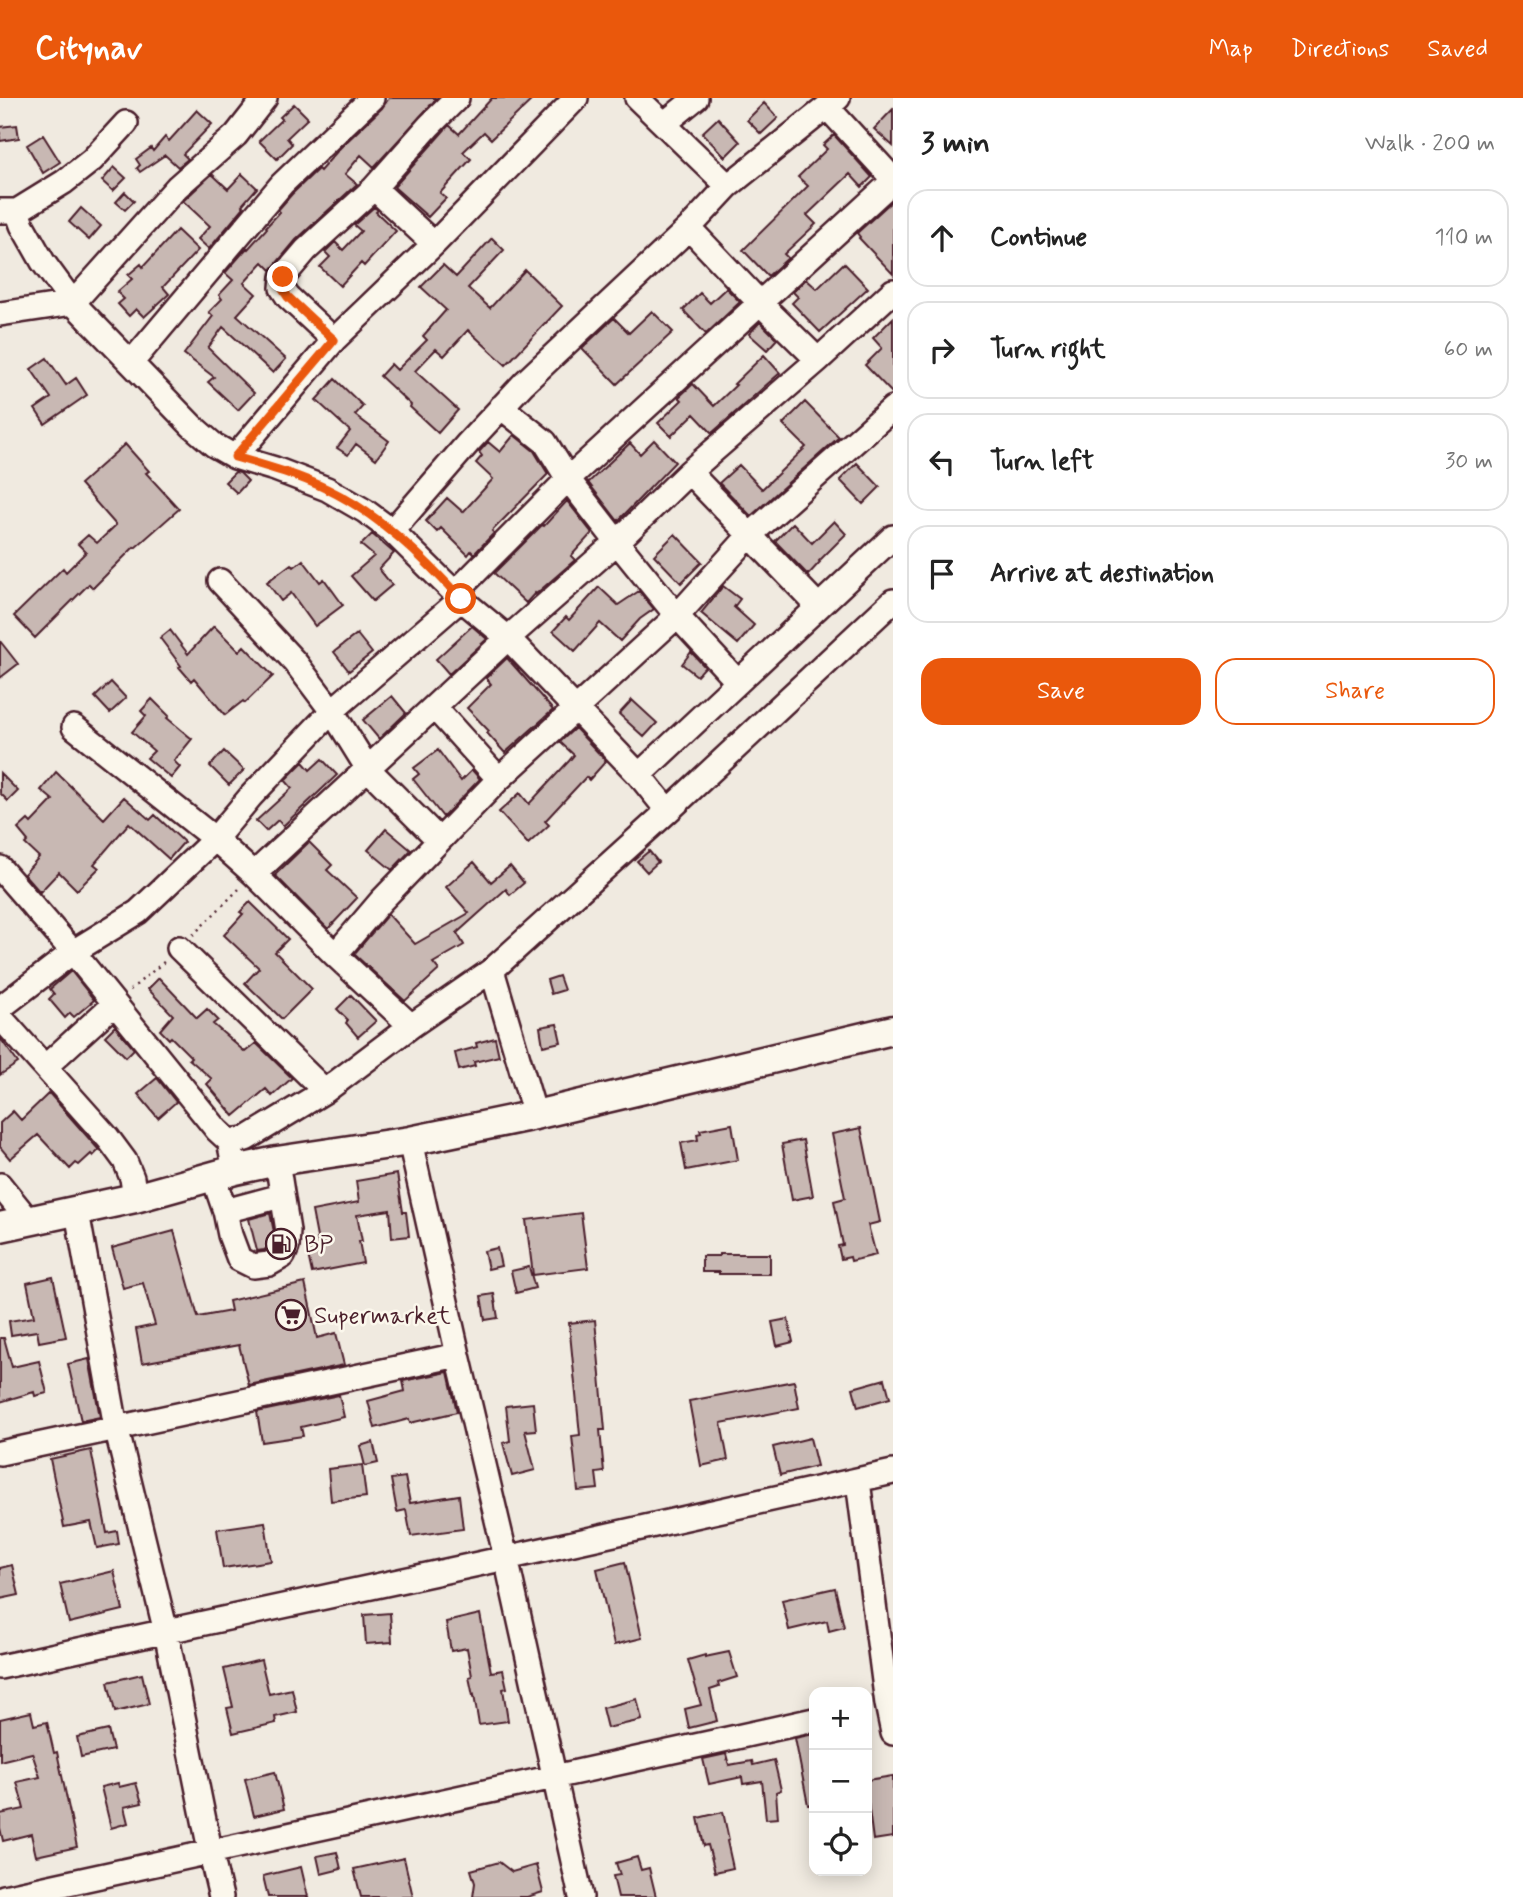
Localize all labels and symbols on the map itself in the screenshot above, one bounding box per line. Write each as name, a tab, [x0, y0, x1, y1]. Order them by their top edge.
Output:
route end	[267, 261, 298, 292]
route start	[445, 583, 476, 614]
fuel station icon: BP	[264, 1227, 298, 1261]
place label: BP	[304, 1230, 333, 1261]
supermarket icon: Supermarket	[274, 1298, 308, 1332]
place label: Supermarket	[314, 1301, 451, 1332]

